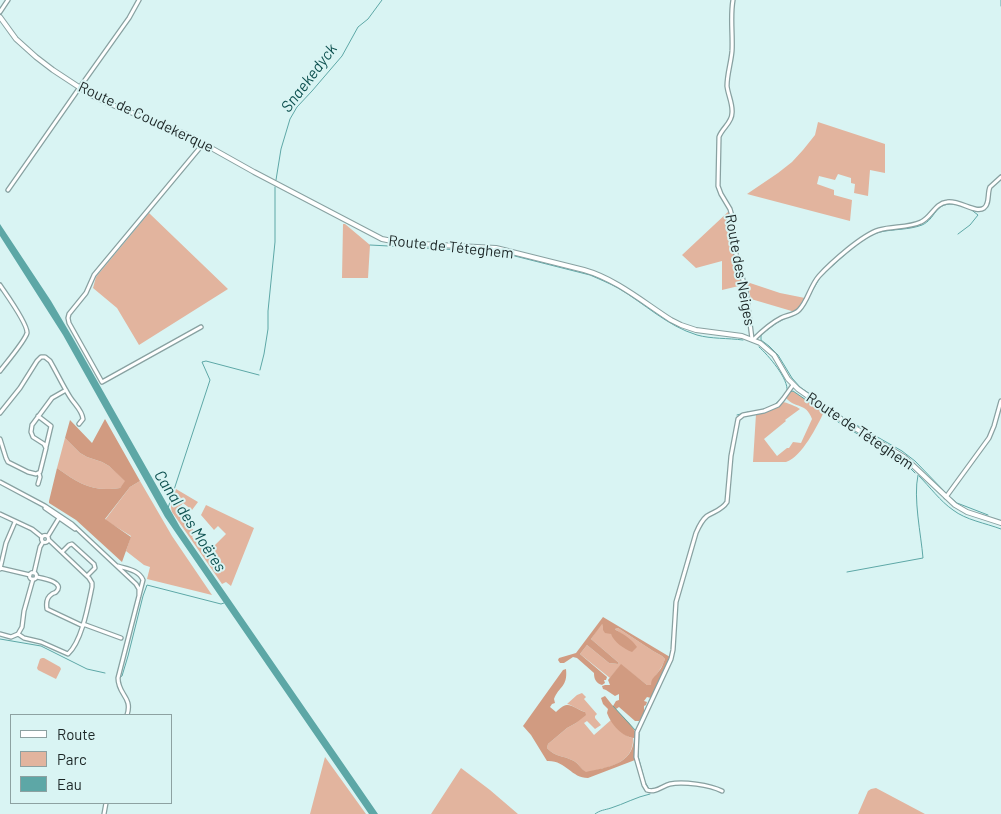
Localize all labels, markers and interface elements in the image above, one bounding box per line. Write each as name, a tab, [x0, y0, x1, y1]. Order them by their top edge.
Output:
water label: Snaekedyck	[277, 40, 341, 116]
street label: Route de Coudekerque	[76, 78, 216, 156]
street label: Route des Neiges	[721, 213, 759, 327]
street label: Route de Téteghem	[388, 231, 514, 263]
street label: Route de Téteghem	[803, 388, 917, 474]
water label: Canal des Moëres	[150, 467, 230, 575]
legend	[10, 714, 172, 804]
text: Route	[57, 725, 96, 743]
text: Parc	[57, 750, 87, 768]
text: Eau	[57, 775, 82, 793]

